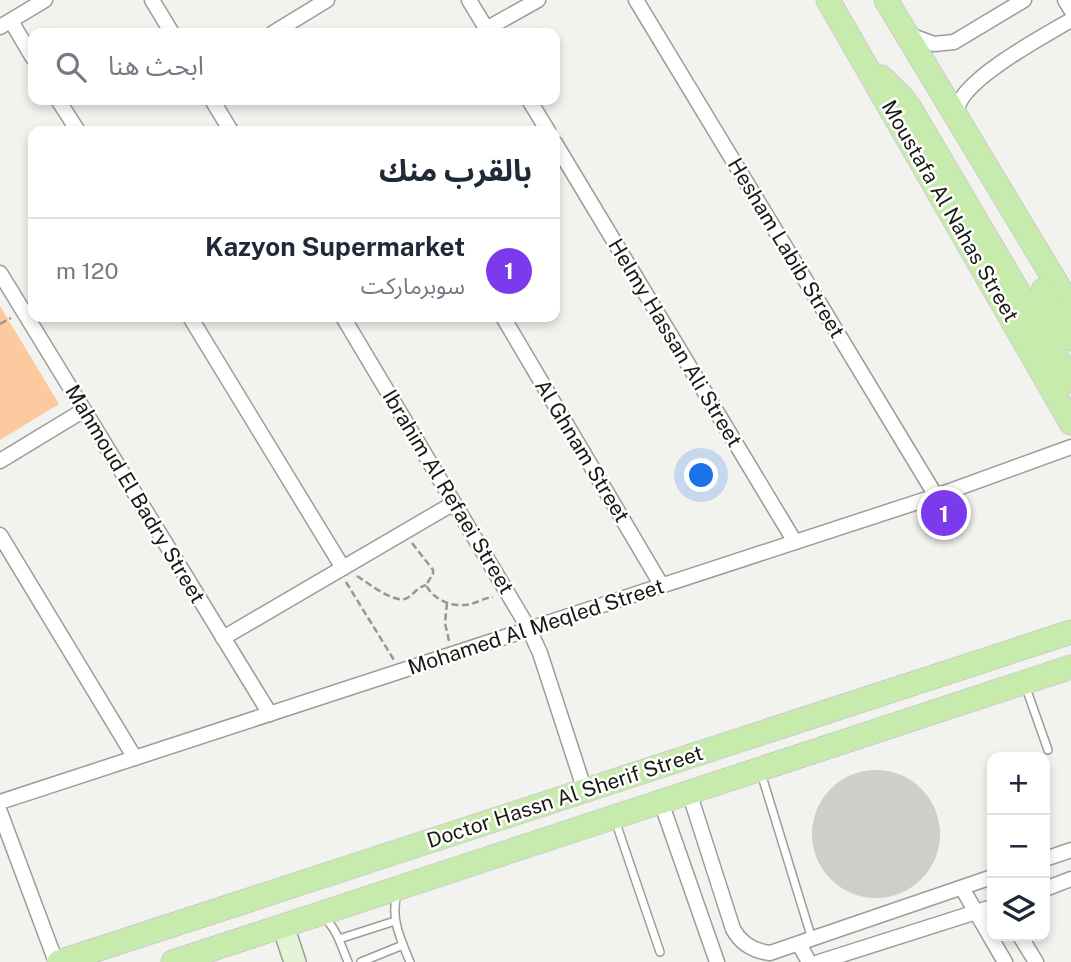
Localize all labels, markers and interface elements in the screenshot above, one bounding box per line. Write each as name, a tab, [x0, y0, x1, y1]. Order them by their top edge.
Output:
search box	[28, 28, 560, 105]
icon: search	[52, 48, 90, 86]
text: ابحث هنا	[108, 50, 204, 81]
street label: Moustafa Al Nahas Street	[877, 96, 1024, 326]
text: بالقرب منك	[379, 152, 532, 188]
street label: Hesham Labib Street	[723, 153, 850, 342]
text: Kazyon Supermarket	[205, 231, 465, 262]
street label: Helmy Hassan Ali Street	[603, 234, 748, 451]
text: 120 m	[56, 257, 119, 284]
text: 1	[504, 257, 514, 284]
text: سوبرماركت	[361, 272, 465, 299]
street label: Al Ghnam Street	[530, 375, 635, 527]
street label: Mahmoud El Badry Street	[60, 380, 211, 608]
street label: Ibrahim Al Refaei Street	[377, 385, 519, 598]
your location	[684, 458, 718, 492]
pin: 1	[921, 487, 967, 539]
street label: Mohamed Al Meqled Street	[405, 573, 667, 680]
street label: Doctor Hassn Al Sherif Street	[424, 740, 706, 853]
map controls	[987, 752, 1050, 941]
button: +	[987, 752, 1050, 815]
button: −	[987, 815, 1050, 878]
button: layers	[987, 878, 1050, 941]

